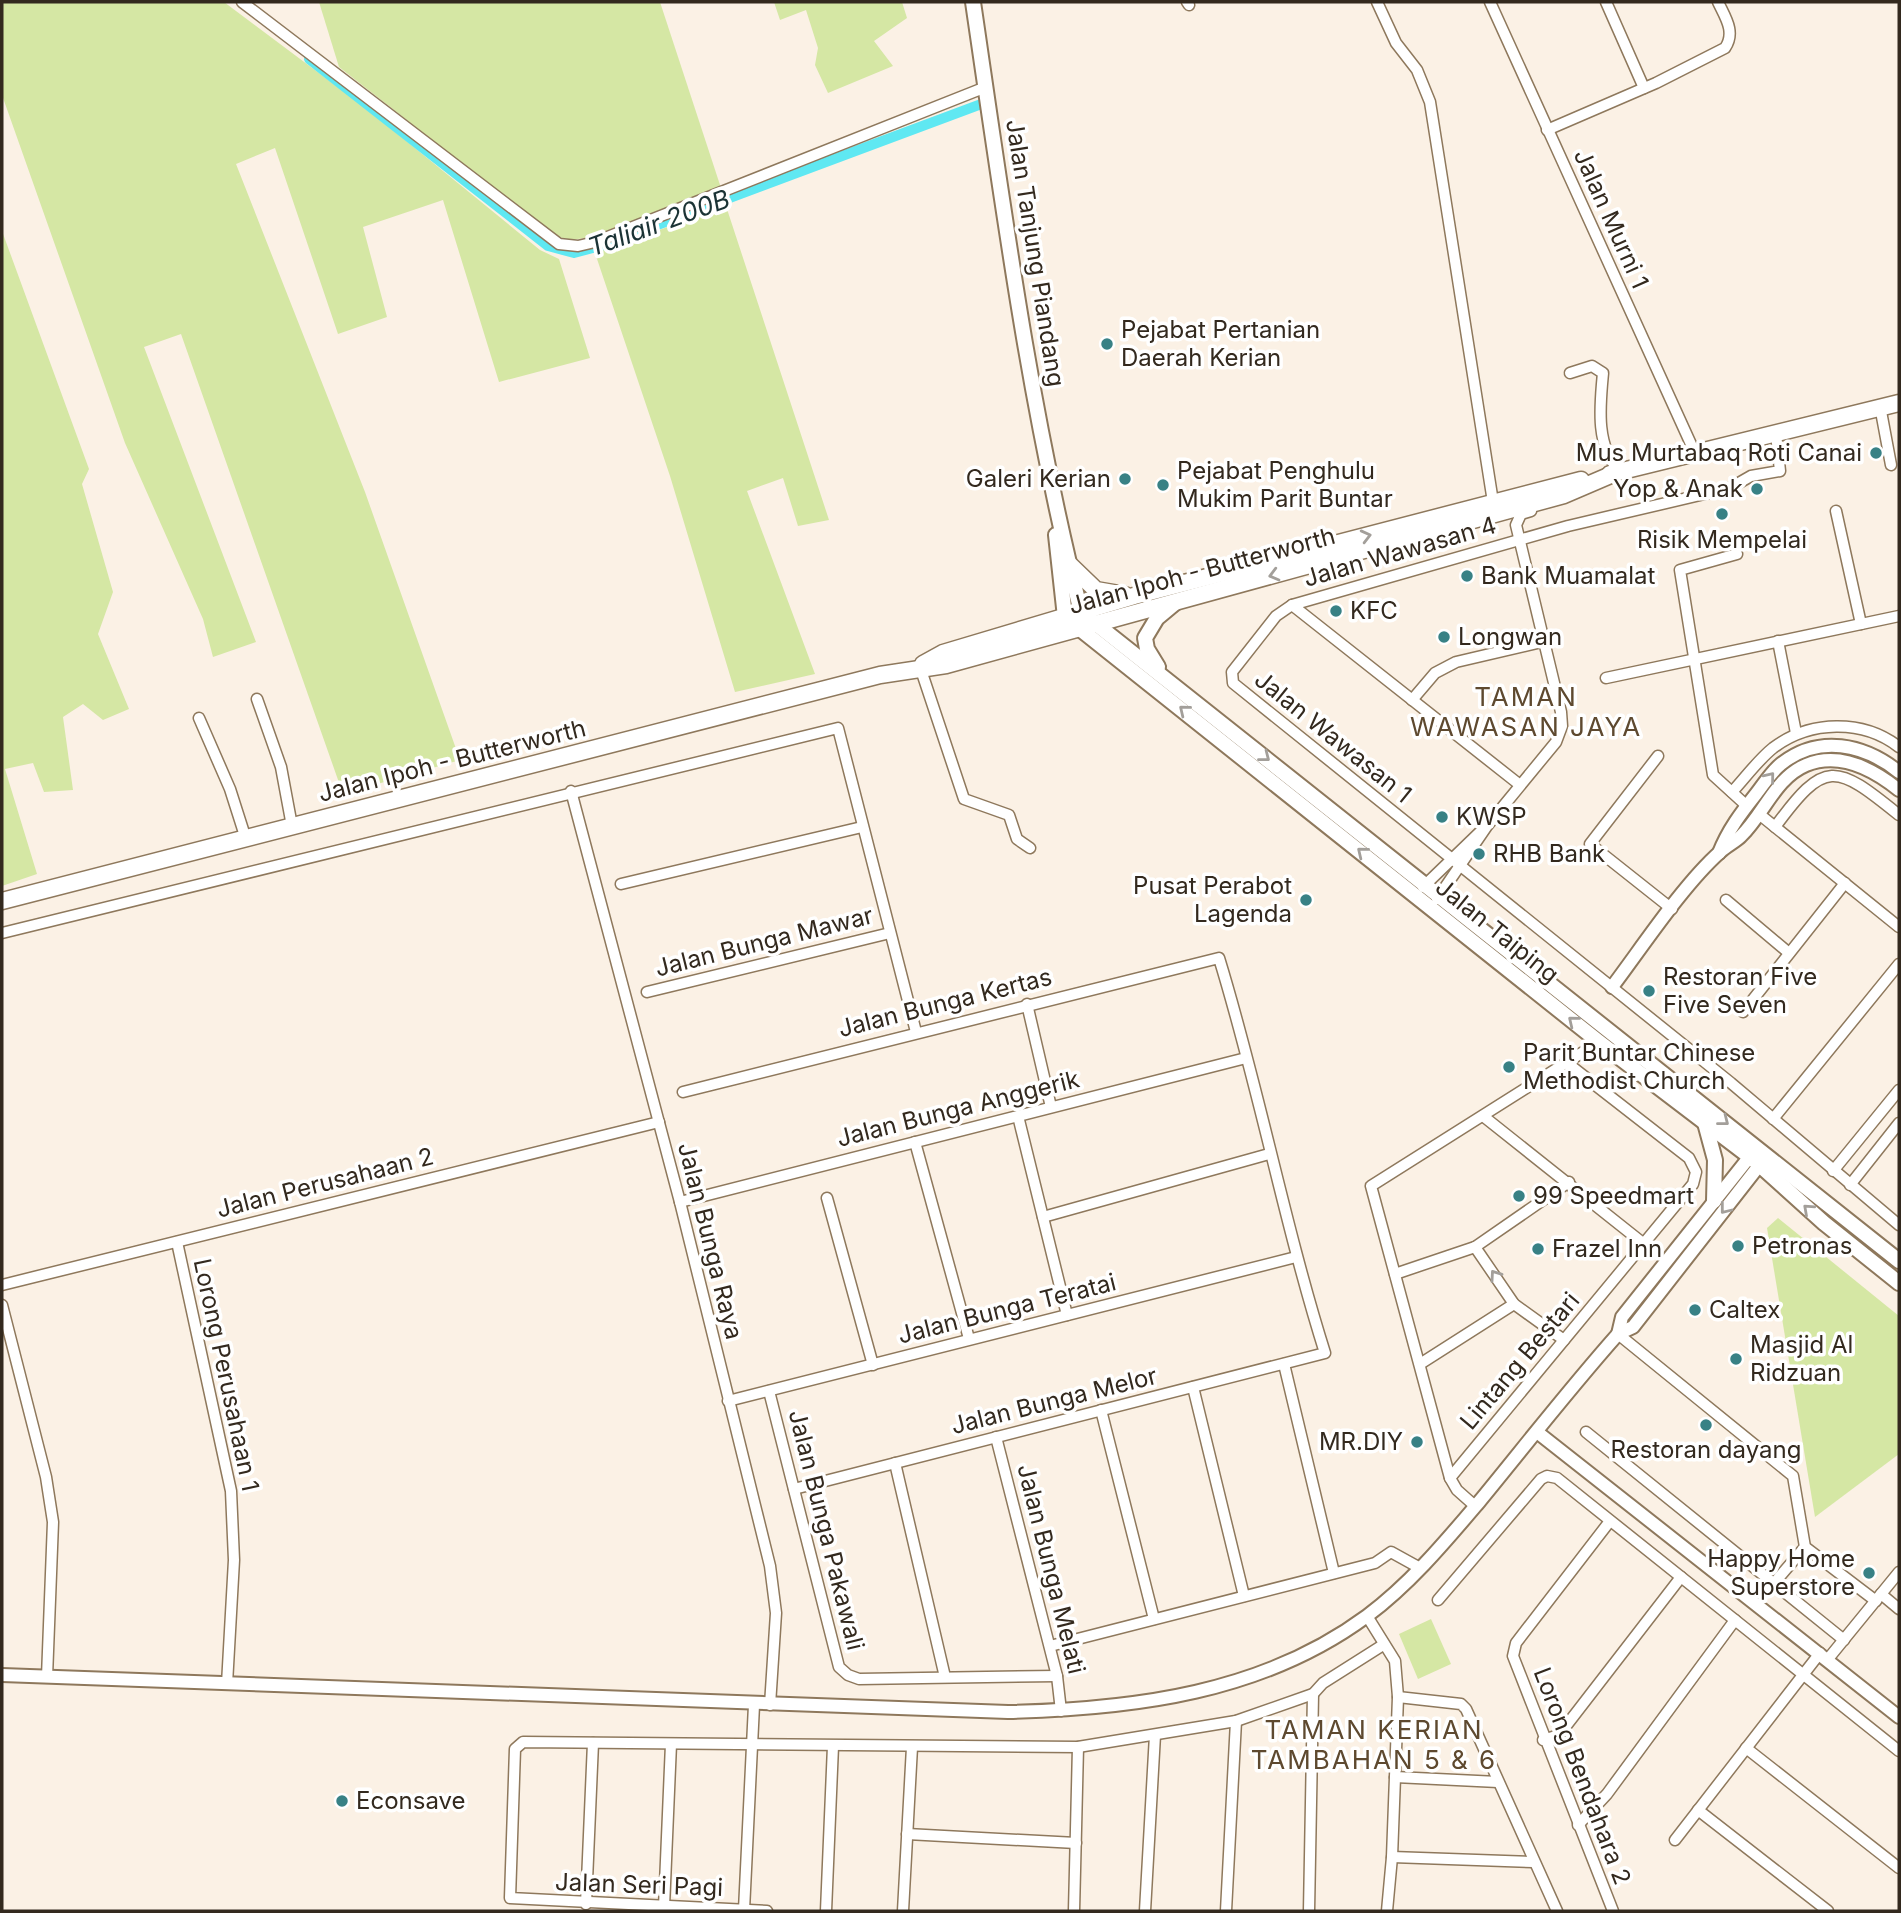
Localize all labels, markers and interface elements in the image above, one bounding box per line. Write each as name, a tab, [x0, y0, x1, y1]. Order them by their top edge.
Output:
street label: Jalan Tanjung Piandang	[1000, 117, 1071, 389]
street label: Jalan Murni 1	[1568, 145, 1655, 293]
water label: Taliair 200B	[584, 183, 734, 262]
place label: Pejabat Pertanian Daerah Kerian	[1121, 315, 1320, 372]
marker: Pejabat Pertanian Daerah Kerian	[1099, 336, 1115, 352]
place label: Mus Murtabaq Roti Canai	[1576, 438, 1862, 467]
marker: Mus Murtabaq Roti Canai	[1868, 445, 1884, 461]
place label: Pejabat Penghulu Mukim Parit Buntar	[1177, 456, 1393, 513]
place label: Galeri Kerian	[966, 464, 1111, 493]
marker: Galeri Kerian	[1117, 471, 1133, 487]
place label: Yop & Anak	[1613, 474, 1743, 503]
marker: Pejabat Penghulu Mukim Parit Buntar	[1155, 477, 1171, 493]
marker: Yop & Anak	[1749, 481, 1765, 497]
marker: Risik Mempelai	[1714, 506, 1730, 522]
street label: Jalan Wawasan 4	[1300, 510, 1500, 593]
street label: Jalan Ipoh - Butterworth	[1065, 521, 1338, 620]
place label: Risik Mempelai	[1637, 525, 1807, 554]
one-way arrow	[1360, 530, 1372, 544]
place label: Bank Muamalat	[1481, 561, 1655, 590]
one-way arrow	[1268, 567, 1280, 581]
marker: Bank Muamalat	[1459, 568, 1475, 584]
place label: KFC	[1350, 596, 1398, 625]
marker: KFC	[1328, 603, 1344, 619]
place label: Longwan	[1458, 622, 1562, 651]
marker: Longwan	[1436, 629, 1452, 645]
street label: Jalan Wawasan 1	[1249, 665, 1418, 809]
district label: TAMAN WAWASAN JAYA	[1410, 681, 1642, 742]
one-way arrow	[1180, 706, 1193, 718]
street label: Jalan Ipoh - Butterworth	[315, 713, 589, 808]
one-way arrow	[1257, 748, 1270, 761]
one-way arrow	[1762, 772, 1774, 785]
place label: KWSP	[1456, 802, 1527, 831]
marker: KWSP	[1434, 809, 1450, 825]
place label: RHB Bank	[1493, 839, 1605, 868]
marker: RHB Bank	[1471, 846, 1487, 862]
one-way arrow	[1357, 848, 1369, 861]
place label: Pusat Perabot Lagenda	[1133, 871, 1292, 928]
street label: Jalan Taiping	[1430, 872, 1565, 989]
marker: Pusat Perabot Lagenda	[1298, 892, 1314, 908]
street label: Jalan Bunga Mawar	[652, 900, 876, 983]
street label: Jalan Bunga Kertas	[835, 962, 1055, 1043]
place label: Restoran Five Five Seven	[1663, 962, 1817, 1019]
marker: Restoran Five Five Seven	[1641, 983, 1657, 999]
one-way arrow	[1568, 1017, 1580, 1030]
place label: Parit Buntar Chinese Methodist Church	[1523, 1038, 1755, 1095]
marker: Parit Buntar Chinese Methodist Church	[1501, 1059, 1517, 1075]
street label: Jalan Bunga Anggerik	[834, 1064, 1082, 1153]
one-way arrow	[1716, 1112, 1728, 1125]
street label: Jalan Bunga Raya	[672, 1140, 749, 1342]
street label: Jalan Perusahaan 2	[213, 1142, 436, 1224]
place label: 99 Speedmart	[1533, 1181, 1694, 1210]
marker: 99 Speedmart	[1511, 1188, 1527, 1204]
one-way arrow	[1721, 1201, 1734, 1214]
one-way arrow	[1803, 1204, 1816, 1217]
place label: Petronas	[1752, 1231, 1852, 1260]
place label: Frazel Inn	[1552, 1234, 1662, 1263]
marker: Petronas	[1730, 1238, 1746, 1254]
marker: Frazel Inn	[1530, 1241, 1546, 1257]
street label: Lorong Perusahaan 1	[188, 1256, 265, 1494]
street label: Jalan Bunga Teratai	[895, 1267, 1119, 1350]
one-way arrow	[1490, 1270, 1503, 1283]
street label: Lintang Bestari	[1454, 1286, 1585, 1435]
place label: Caltex	[1709, 1295, 1780, 1324]
marker: Caltex	[1687, 1302, 1703, 1318]
place label: Masjid Al Ridzuan	[1750, 1330, 1853, 1387]
marker: Masjid Al Ridzuan	[1728, 1351, 1744, 1367]
street label: Jalan Bunga Melor	[948, 1361, 1160, 1440]
street label: Jalan Bunga Pakawali	[783, 1407, 870, 1653]
marker: Restoran dayang	[1698, 1417, 1714, 1433]
place label: MR.DIY	[1319, 1427, 1403, 1456]
marker: MR.DIY	[1409, 1434, 1425, 1450]
place label: Restoran dayang	[1611, 1435, 1801, 1464]
street label: Jalan Bunga Melati	[1011, 1461, 1092, 1677]
place label: Happy Home Superstore	[1707, 1544, 1855, 1601]
marker: Happy Home Superstore	[1861, 1565, 1877, 1581]
street label: Lorong Bendahara 2	[1528, 1663, 1637, 1888]
district label: TAMAN KERIAN TAMBAHAN 5 & 6	[1251, 1714, 1497, 1775]
place label: Econsave	[356, 1786, 466, 1815]
marker: Econsave	[334, 1793, 350, 1809]
street label: Jalan Seri Pagi	[555, 1867, 724, 1902]

